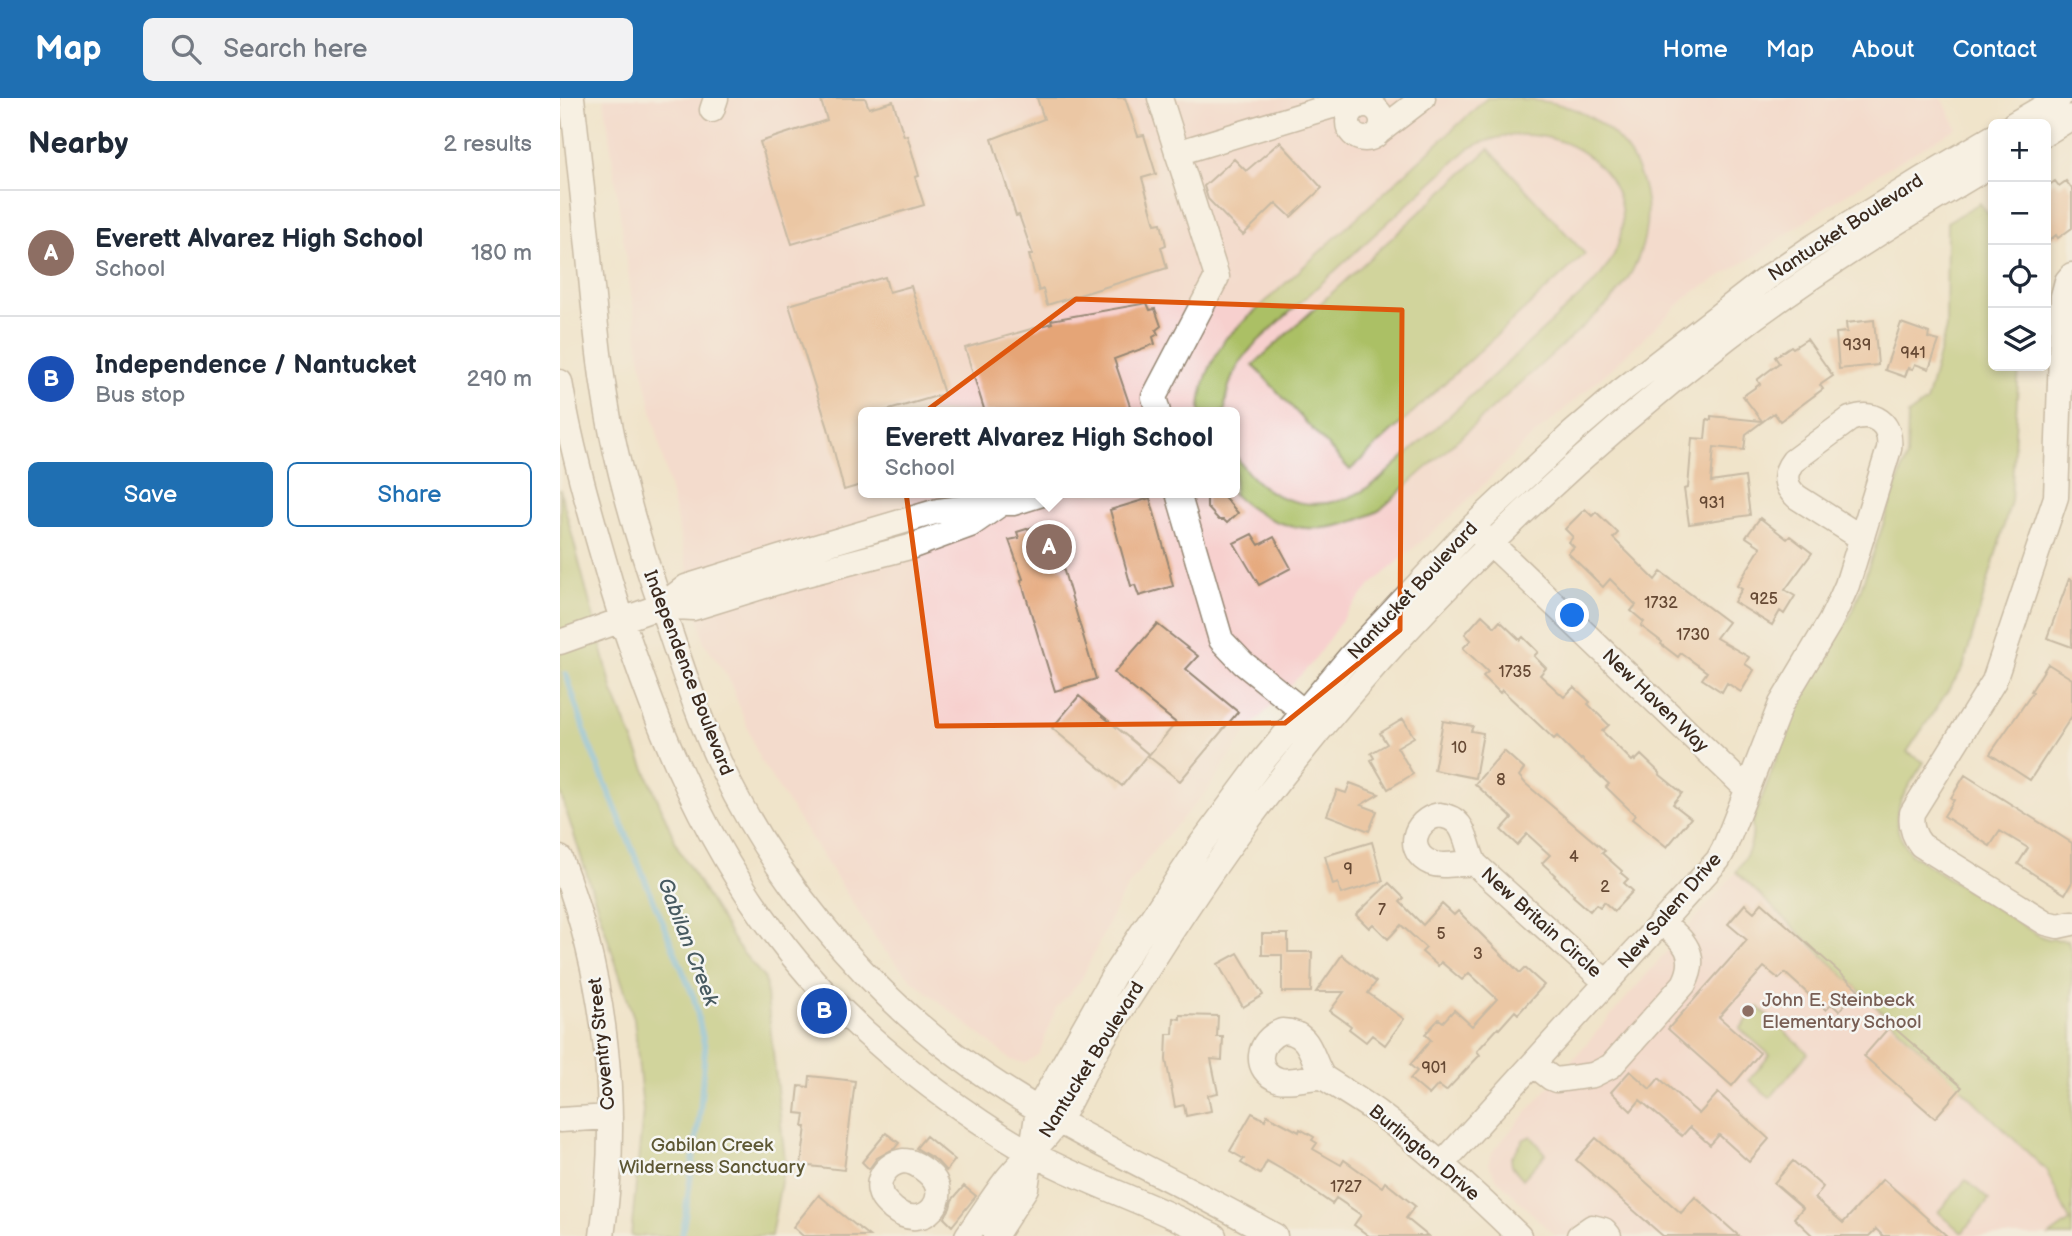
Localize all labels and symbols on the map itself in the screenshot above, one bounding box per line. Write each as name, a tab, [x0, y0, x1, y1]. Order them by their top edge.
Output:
street label: Nantucket Boulevard	[1764, 169, 1928, 287]
house number: 939	[1843, 336, 1871, 355]
house number: 941	[1900, 344, 1926, 363]
house number: 931	[1699, 494, 1725, 513]
street label: Nantucket Boulevard	[1343, 517, 1483, 665]
pin: A	[1026, 521, 1072, 573]
street label: Independence Boulevard	[638, 567, 738, 779]
house number: 925	[1750, 590, 1778, 609]
house number: 1732	[1644, 594, 1678, 613]
your location	[1555, 598, 1589, 632]
house number: 1730	[1676, 626, 1710, 645]
street label: New Haven Way	[1597, 644, 1713, 758]
house number: 1735	[1498, 663, 1532, 682]
house number: 10	[1451, 739, 1467, 758]
house number: 8	[1496, 771, 1506, 790]
house number: 4	[1569, 848, 1579, 867]
street label: New Salem Drive	[1613, 848, 1727, 974]
house number: 9	[1343, 860, 1353, 879]
street label: New Britain Circle	[1476, 863, 1606, 983]
water label: Gabilan Creek	[652, 875, 724, 1010]
house number: 2	[1600, 878, 1610, 897]
house number: 7	[1378, 901, 1386, 920]
house number: 5	[1436, 925, 1446, 944]
house number: 3	[1473, 945, 1483, 964]
street label: Coventry Street	[584, 977, 620, 1111]
street label: Nantucket Boulevard	[1035, 978, 1149, 1142]
pin: B	[801, 985, 847, 1037]
place label: John E. Steinbeck Elementary School	[1762, 989, 1921, 1034]
marker: John E. Steinbeck Elementary School	[1740, 1003, 1756, 1019]
house number: 901	[1422, 1059, 1446, 1078]
street label: Burlington Drive	[1364, 1100, 1484, 1206]
park label: Gabilan Creek Wilderness Sanctuary	[619, 1134, 805, 1179]
house number: 1727	[1330, 1178, 1362, 1197]

